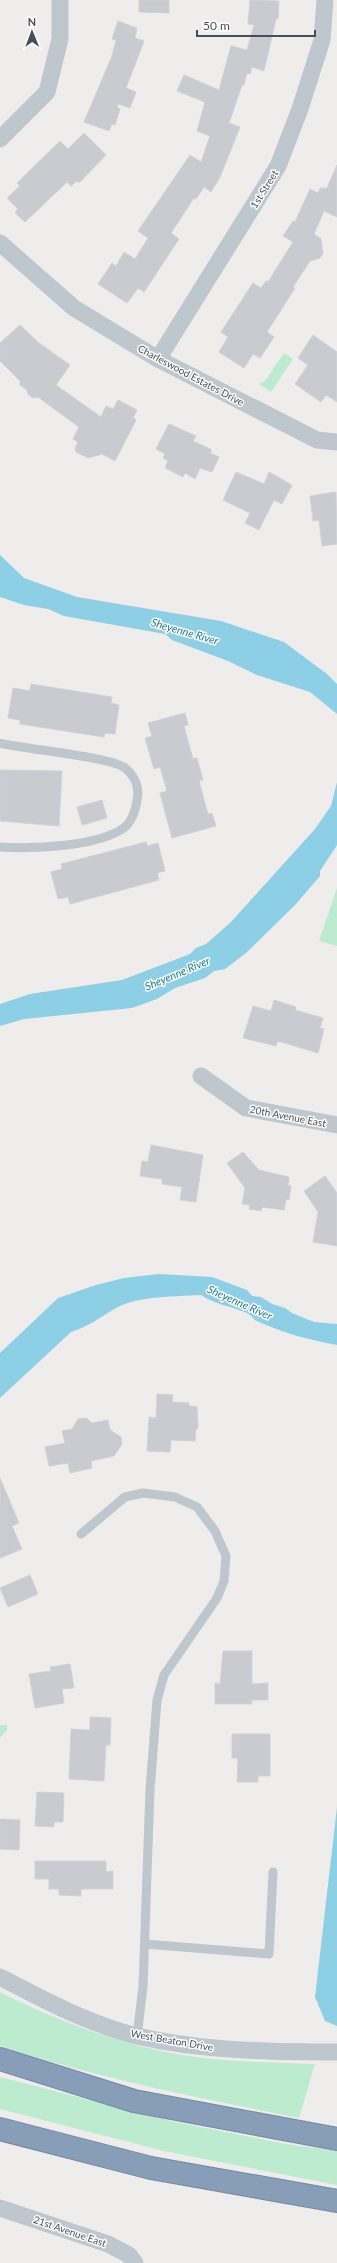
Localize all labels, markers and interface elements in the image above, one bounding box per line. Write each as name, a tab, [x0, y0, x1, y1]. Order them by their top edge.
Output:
north arrow	[12, 12, 52, 52]
scale bar	[197, 12, 315, 38]
text: N	[27, 15, 36, 28]
text: 50 m	[203, 18, 230, 33]
street label: 1st Street	[248, 167, 281, 210]
street label: Charleswood Estates Drive	[136, 342, 246, 408]
water label: Sheyenne River	[150, 615, 220, 647]
water label: Sheyenne River	[143, 953, 212, 993]
street label: 20th Avenue East	[249, 1103, 327, 1129]
water label: Sheyenne River	[206, 1282, 275, 1322]
street label: West Beaton Drive	[130, 2027, 214, 2053]
street label: 21st Avenue East	[32, 2213, 108, 2249]

